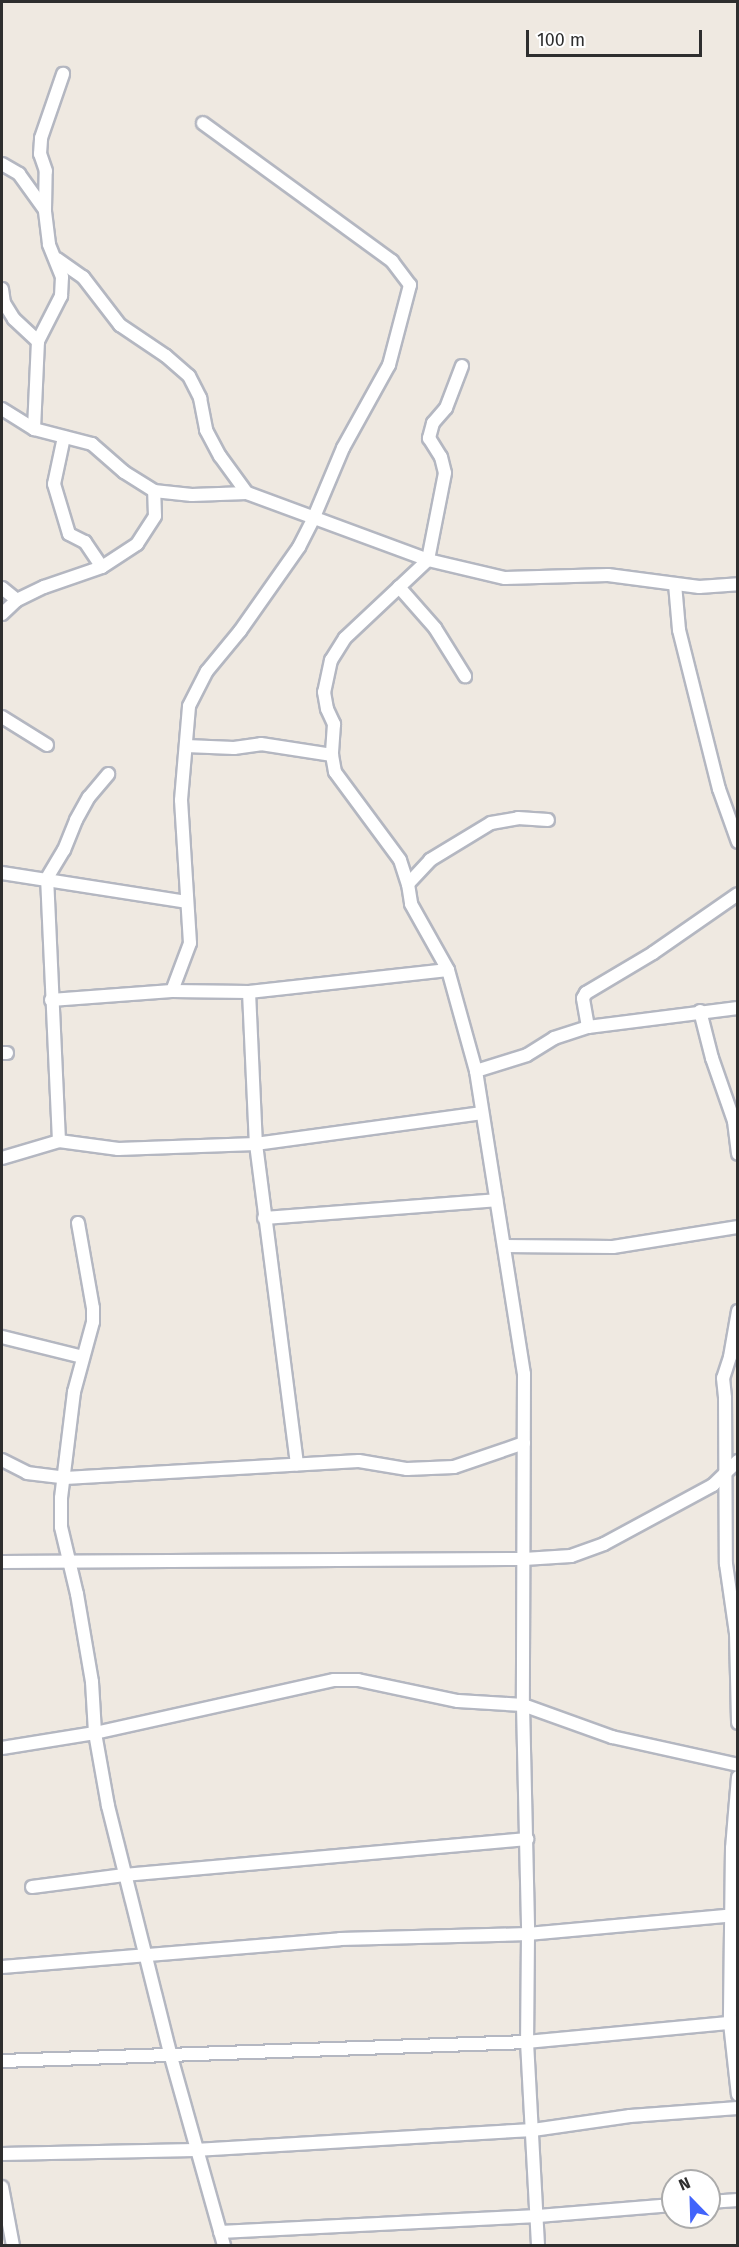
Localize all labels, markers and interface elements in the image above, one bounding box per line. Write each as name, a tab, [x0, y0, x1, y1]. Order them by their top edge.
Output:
scale bar	[529, 18, 704, 56]
text: 100 m	[537, 29, 585, 51]
north arrow	[661, 2169, 721, 2229]
text: N	[676, 2173, 693, 2195]

